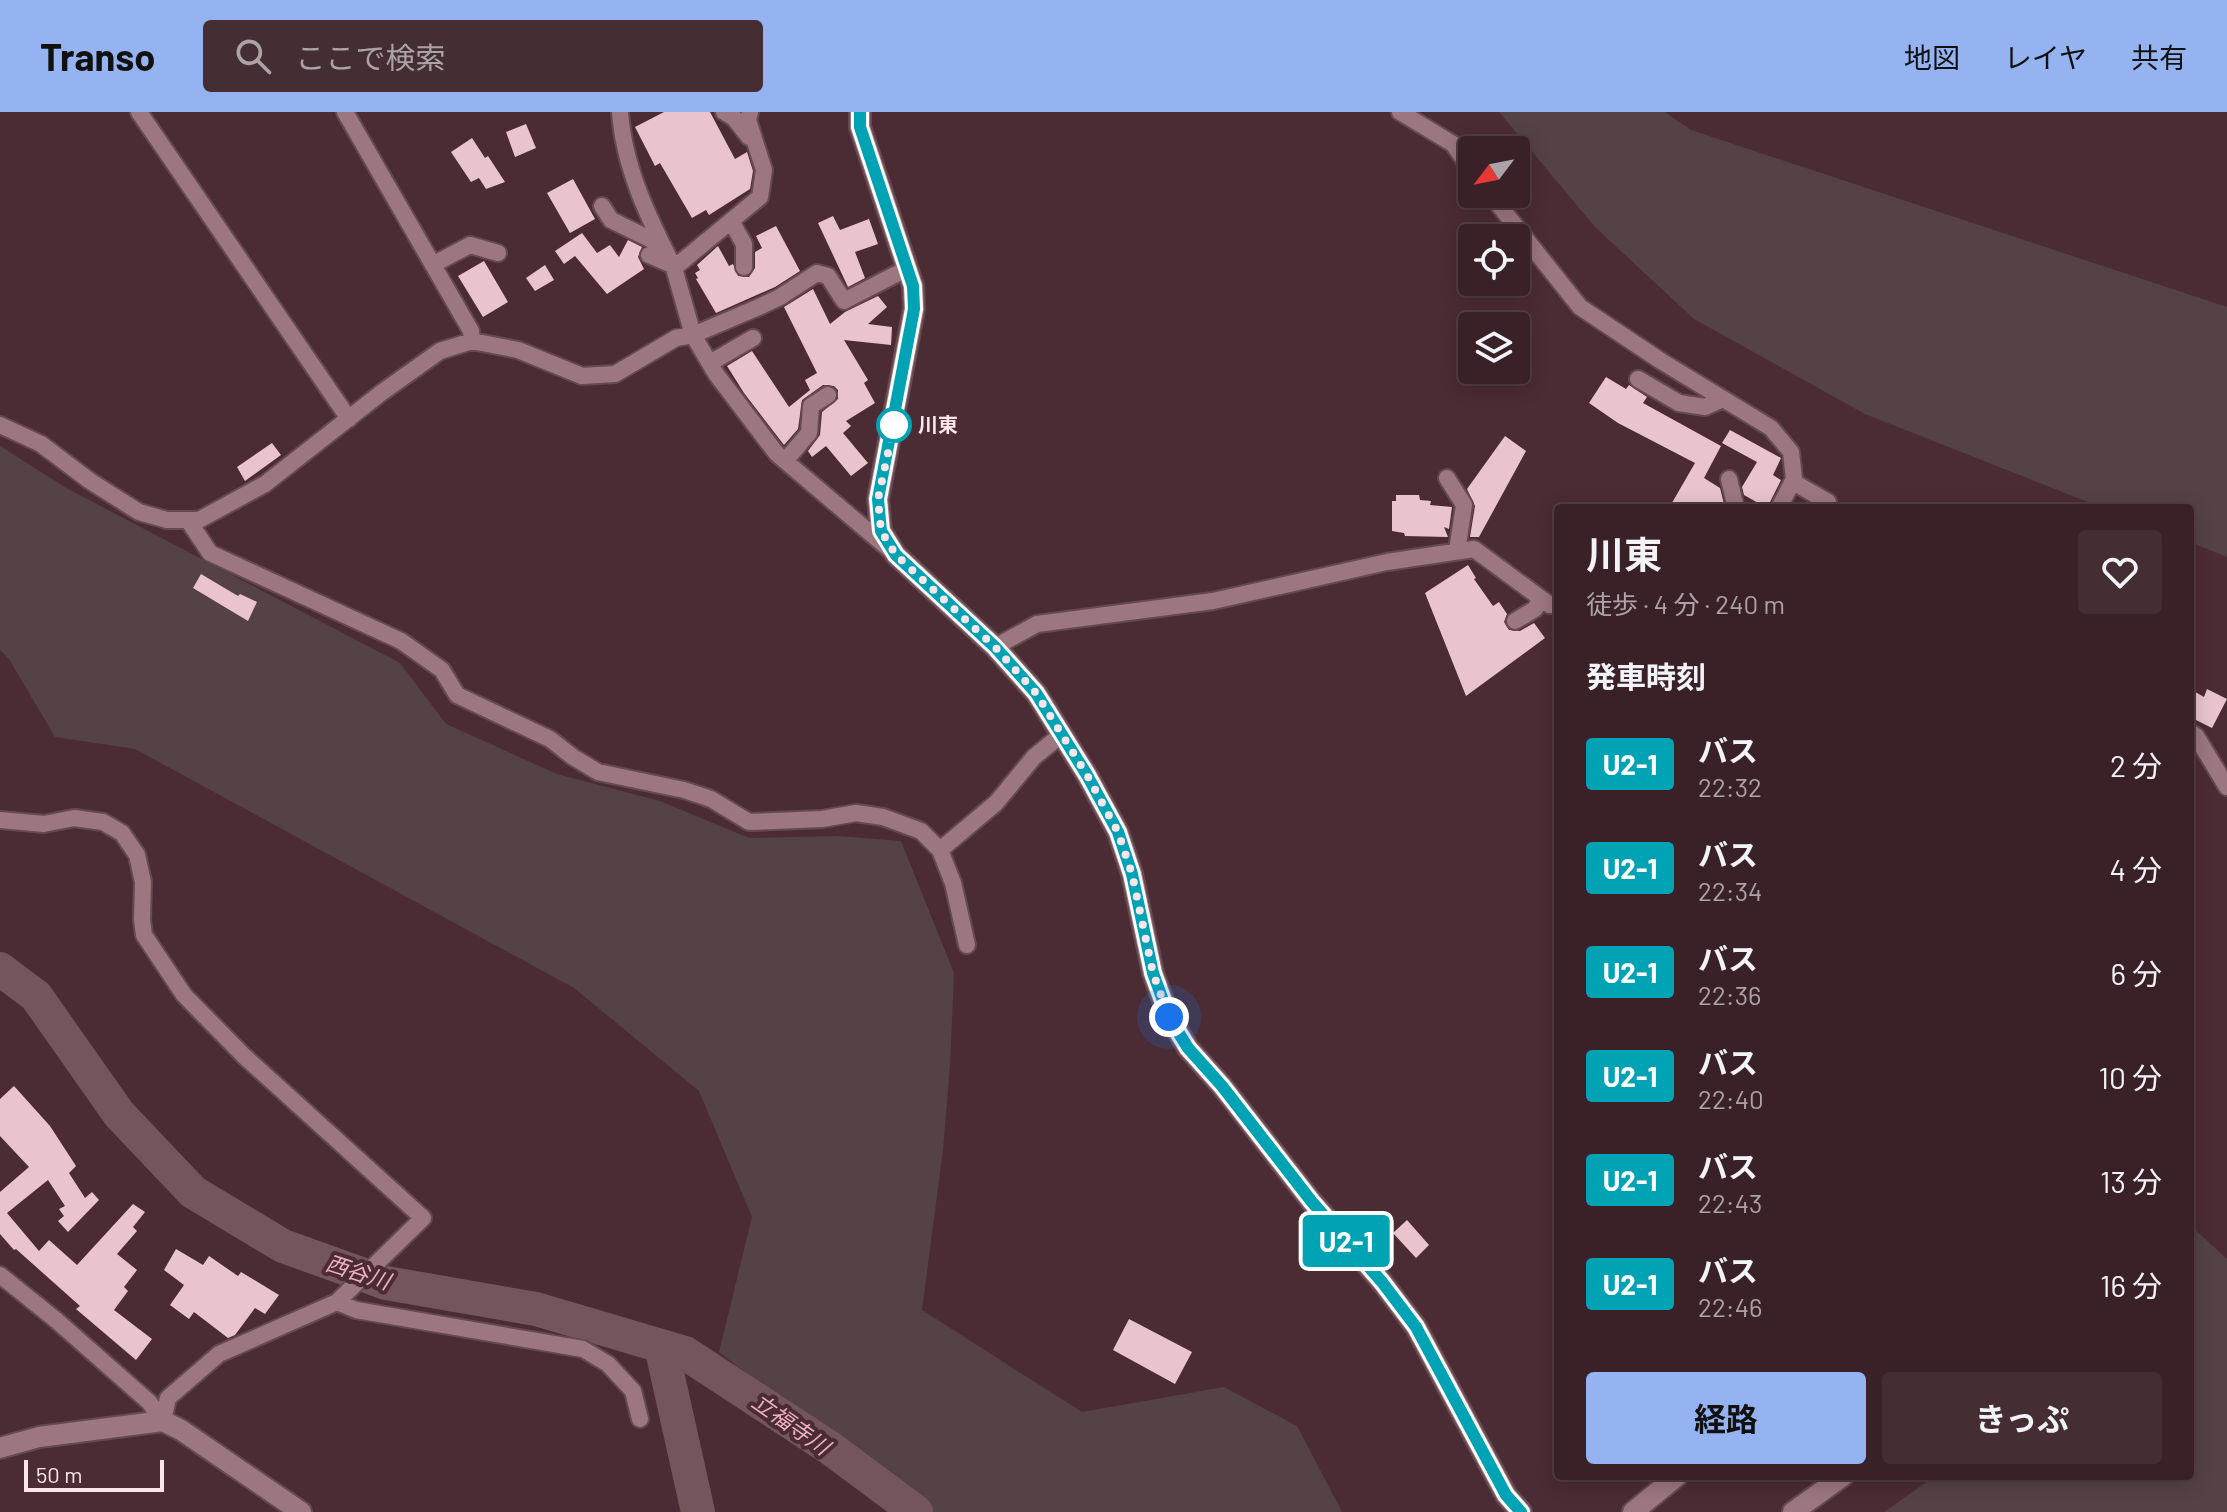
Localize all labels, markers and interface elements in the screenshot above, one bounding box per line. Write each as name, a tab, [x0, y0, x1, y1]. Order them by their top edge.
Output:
search box	[203, 20, 763, 92]
text: Transo	[40, 33, 155, 79]
icon: search	[231, 34, 275, 78]
text: ここで検索	[295, 39, 445, 75]
text: 地図	[1904, 40, 1960, 74]
text: レイヤ	[2004, 40, 2087, 74]
text: 共有	[2131, 40, 2187, 74]
north arrow	[1458, 136, 1530, 208]
map controls	[1458, 136, 1530, 384]
button: locate	[1458, 224, 1530, 296]
button: layers	[1458, 312, 1530, 384]
marker: 川東	[877, 408, 911, 442]
place label: 川東	[918, 412, 958, 436]
button: heart	[2078, 530, 2162, 614]
text: 川東	[1586, 531, 1662, 577]
text: 徒歩 · 4 分 · 240 m	[1586, 588, 1785, 619]
text: 発車時刻	[1586, 658, 1706, 694]
text: バス	[1698, 732, 1758, 768]
text: U2-1	[1603, 747, 1657, 781]
text: 2 分	[2110, 747, 2162, 783]
text: 22:32	[1698, 771, 1762, 802]
text: バス	[1698, 836, 1758, 872]
text: U2-1	[1603, 851, 1657, 885]
text: 4 分	[2109, 851, 2162, 887]
text: 22:34	[1698, 875, 1762, 906]
text: バス	[1698, 940, 1758, 976]
text: U2-1	[1603, 955, 1657, 989]
text: 6 分	[2111, 955, 2162, 991]
text: 22:36	[1698, 979, 1761, 1010]
your location	[1149, 997, 1189, 1037]
text: バス	[1698, 1044, 1758, 1080]
text: U2-1	[1603, 1059, 1657, 1093]
text: 10 分	[2099, 1059, 2162, 1095]
text: 22:40	[1698, 1083, 1764, 1114]
text: バス	[1698, 1148, 1758, 1184]
text: U2-1	[1603, 1163, 1657, 1197]
text: 13 分	[2100, 1163, 2162, 1199]
text: 22:43	[1698, 1187, 1762, 1218]
line badge: U2-1	[1290, 1215, 1402, 1267]
text: U2-1	[1319, 1224, 1373, 1258]
water label: 西谷川	[323, 1248, 396, 1294]
text: バス	[1698, 1252, 1758, 1288]
text: U2-1	[1603, 1267, 1657, 1301]
text: 16 分	[2100, 1267, 2162, 1303]
text: 22:46	[1698, 1291, 1762, 1322]
button: 経路	[1586, 1372, 1866, 1464]
button: きっぷ	[1882, 1372, 2162, 1464]
water label: 立福寺川	[748, 1387, 837, 1460]
scale bar	[24, 1456, 164, 1492]
text: 50 m	[36, 1461, 82, 1487]

